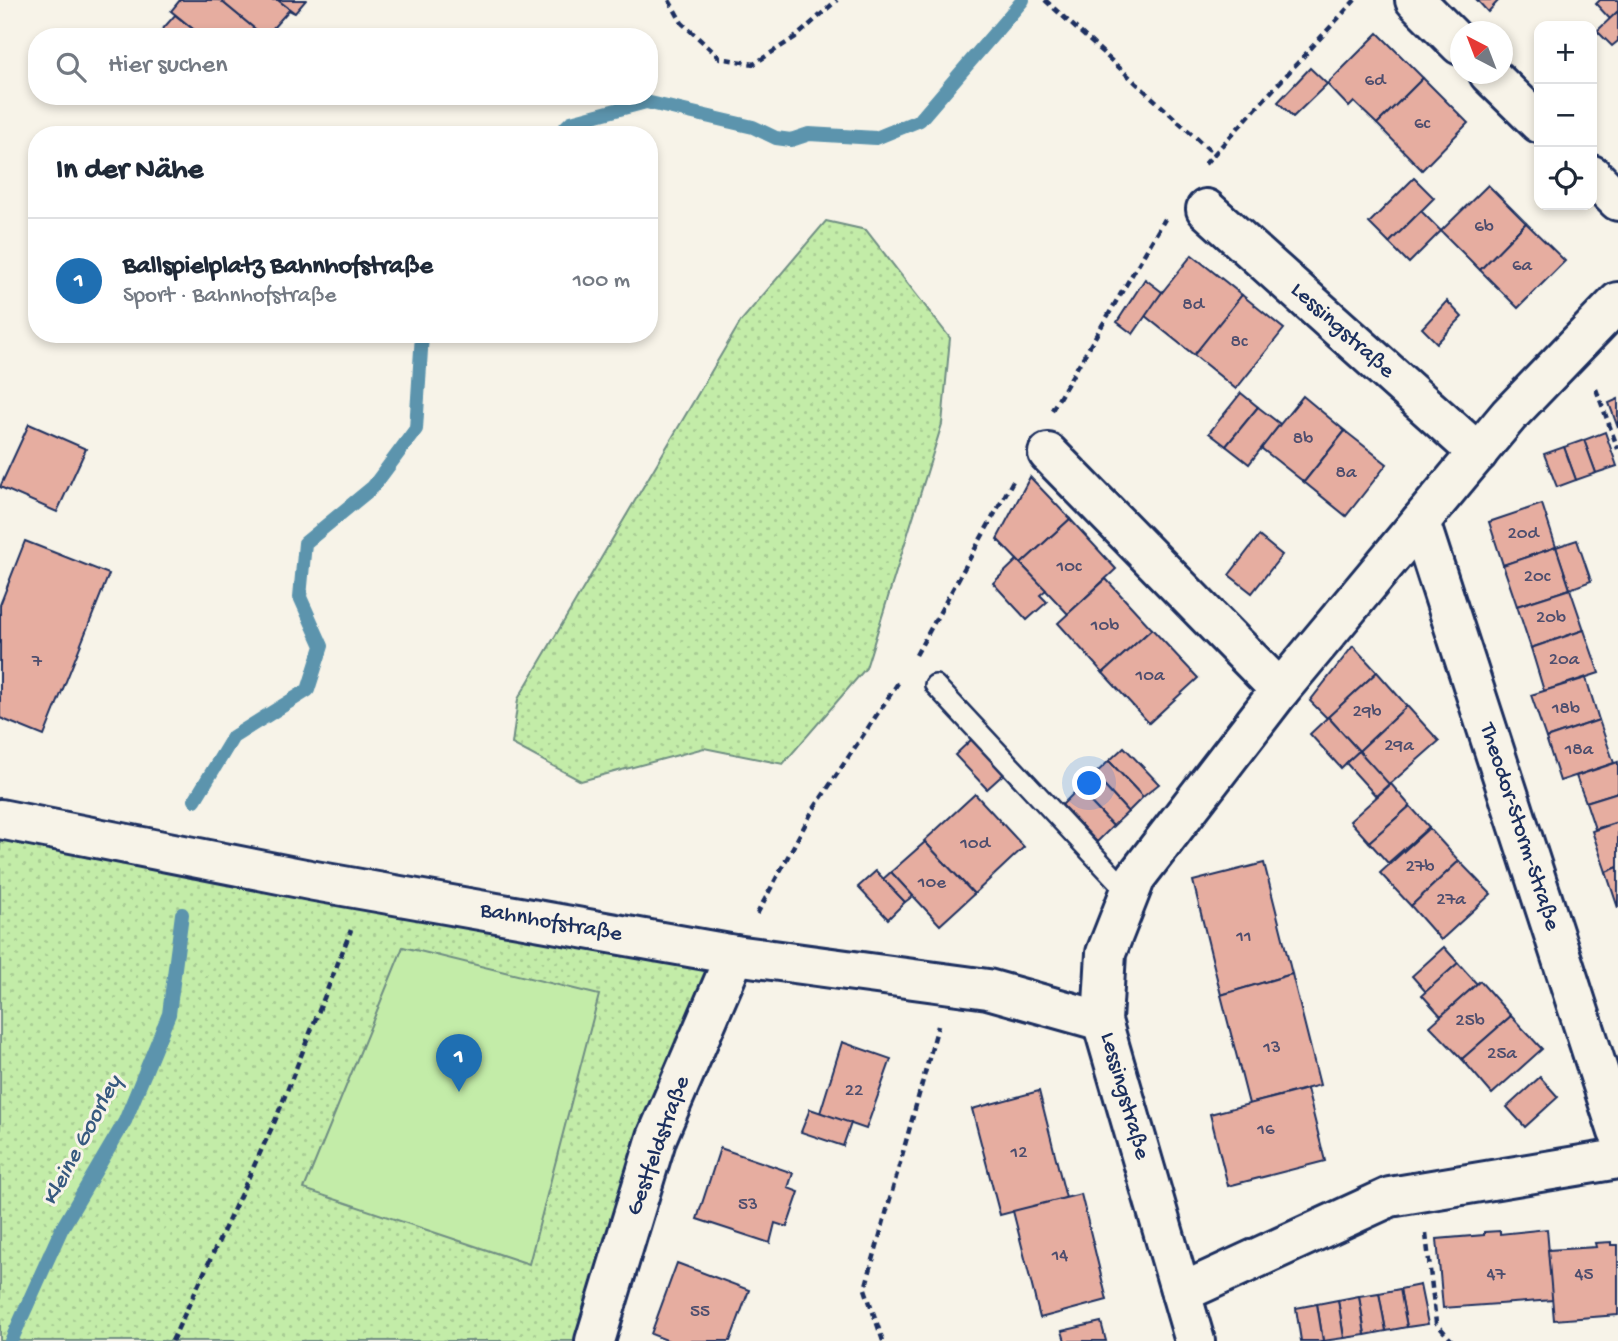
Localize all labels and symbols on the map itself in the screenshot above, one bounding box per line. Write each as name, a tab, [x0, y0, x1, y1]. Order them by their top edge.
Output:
north arrow	[1450, 21, 1513, 84]
house number: 6d	[1365, 70, 1387, 93]
house number: 6c	[1414, 113, 1431, 136]
house number: 6b	[1474, 216, 1494, 239]
house number: 6a	[1512, 255, 1534, 278]
street label: Lessingstraße	[1284, 277, 1400, 386]
house number: 8d	[1182, 294, 1206, 317]
house number: 8c	[1231, 331, 1248, 354]
house number: 8b	[1293, 428, 1313, 451]
house number: 8a	[1336, 462, 1358, 485]
house number: 20d	[1507, 523, 1540, 546]
house number: 10c	[1056, 556, 1082, 579]
house number: 20c	[1524, 566, 1551, 589]
house number: 20b	[1536, 607, 1566, 630]
house number: 10b	[1090, 615, 1119, 638]
house number: 20a	[1549, 649, 1581, 672]
house number: 7	[31, 651, 43, 674]
house number: 10a	[1134, 665, 1166, 688]
house number: 18b	[1551, 698, 1580, 721]
house number: 29b	[1353, 701, 1381, 724]
street label: Theodor-Storm-Straße	[1472, 718, 1566, 935]
house number: 29a	[1384, 735, 1415, 758]
house number: 18a	[1564, 739, 1595, 762]
your location	[1072, 766, 1106, 800]
house number: 10d	[959, 833, 992, 856]
house number: 27b	[1405, 856, 1435, 879]
house number: 10e	[917, 872, 946, 895]
house number: 27a	[1436, 889, 1467, 912]
street label: Bahnhofstraße	[477, 897, 625, 949]
house number: 11	[1235, 926, 1252, 949]
house number: 25b	[1455, 1010, 1485, 1033]
street label: Lessingstraße	[1093, 1029, 1155, 1164]
pin: 1	[436, 1034, 482, 1092]
house number: 13	[1262, 1037, 1281, 1060]
house number: 25a	[1487, 1043, 1518, 1066]
water label: Kleine Goorley	[36, 1069, 131, 1211]
street label: Gestfeldstraße	[621, 1072, 697, 1219]
house number: 22	[845, 1080, 863, 1103]
house number: 16	[1256, 1119, 1275, 1142]
house number: 12	[1010, 1142, 1028, 1165]
house number: 53	[738, 1194, 758, 1217]
house number: 14	[1051, 1245, 1068, 1268]
house number: 47	[1487, 1264, 1507, 1287]
house number: 45	[1575, 1264, 1593, 1287]
house number: 55	[690, 1301, 710, 1324]

